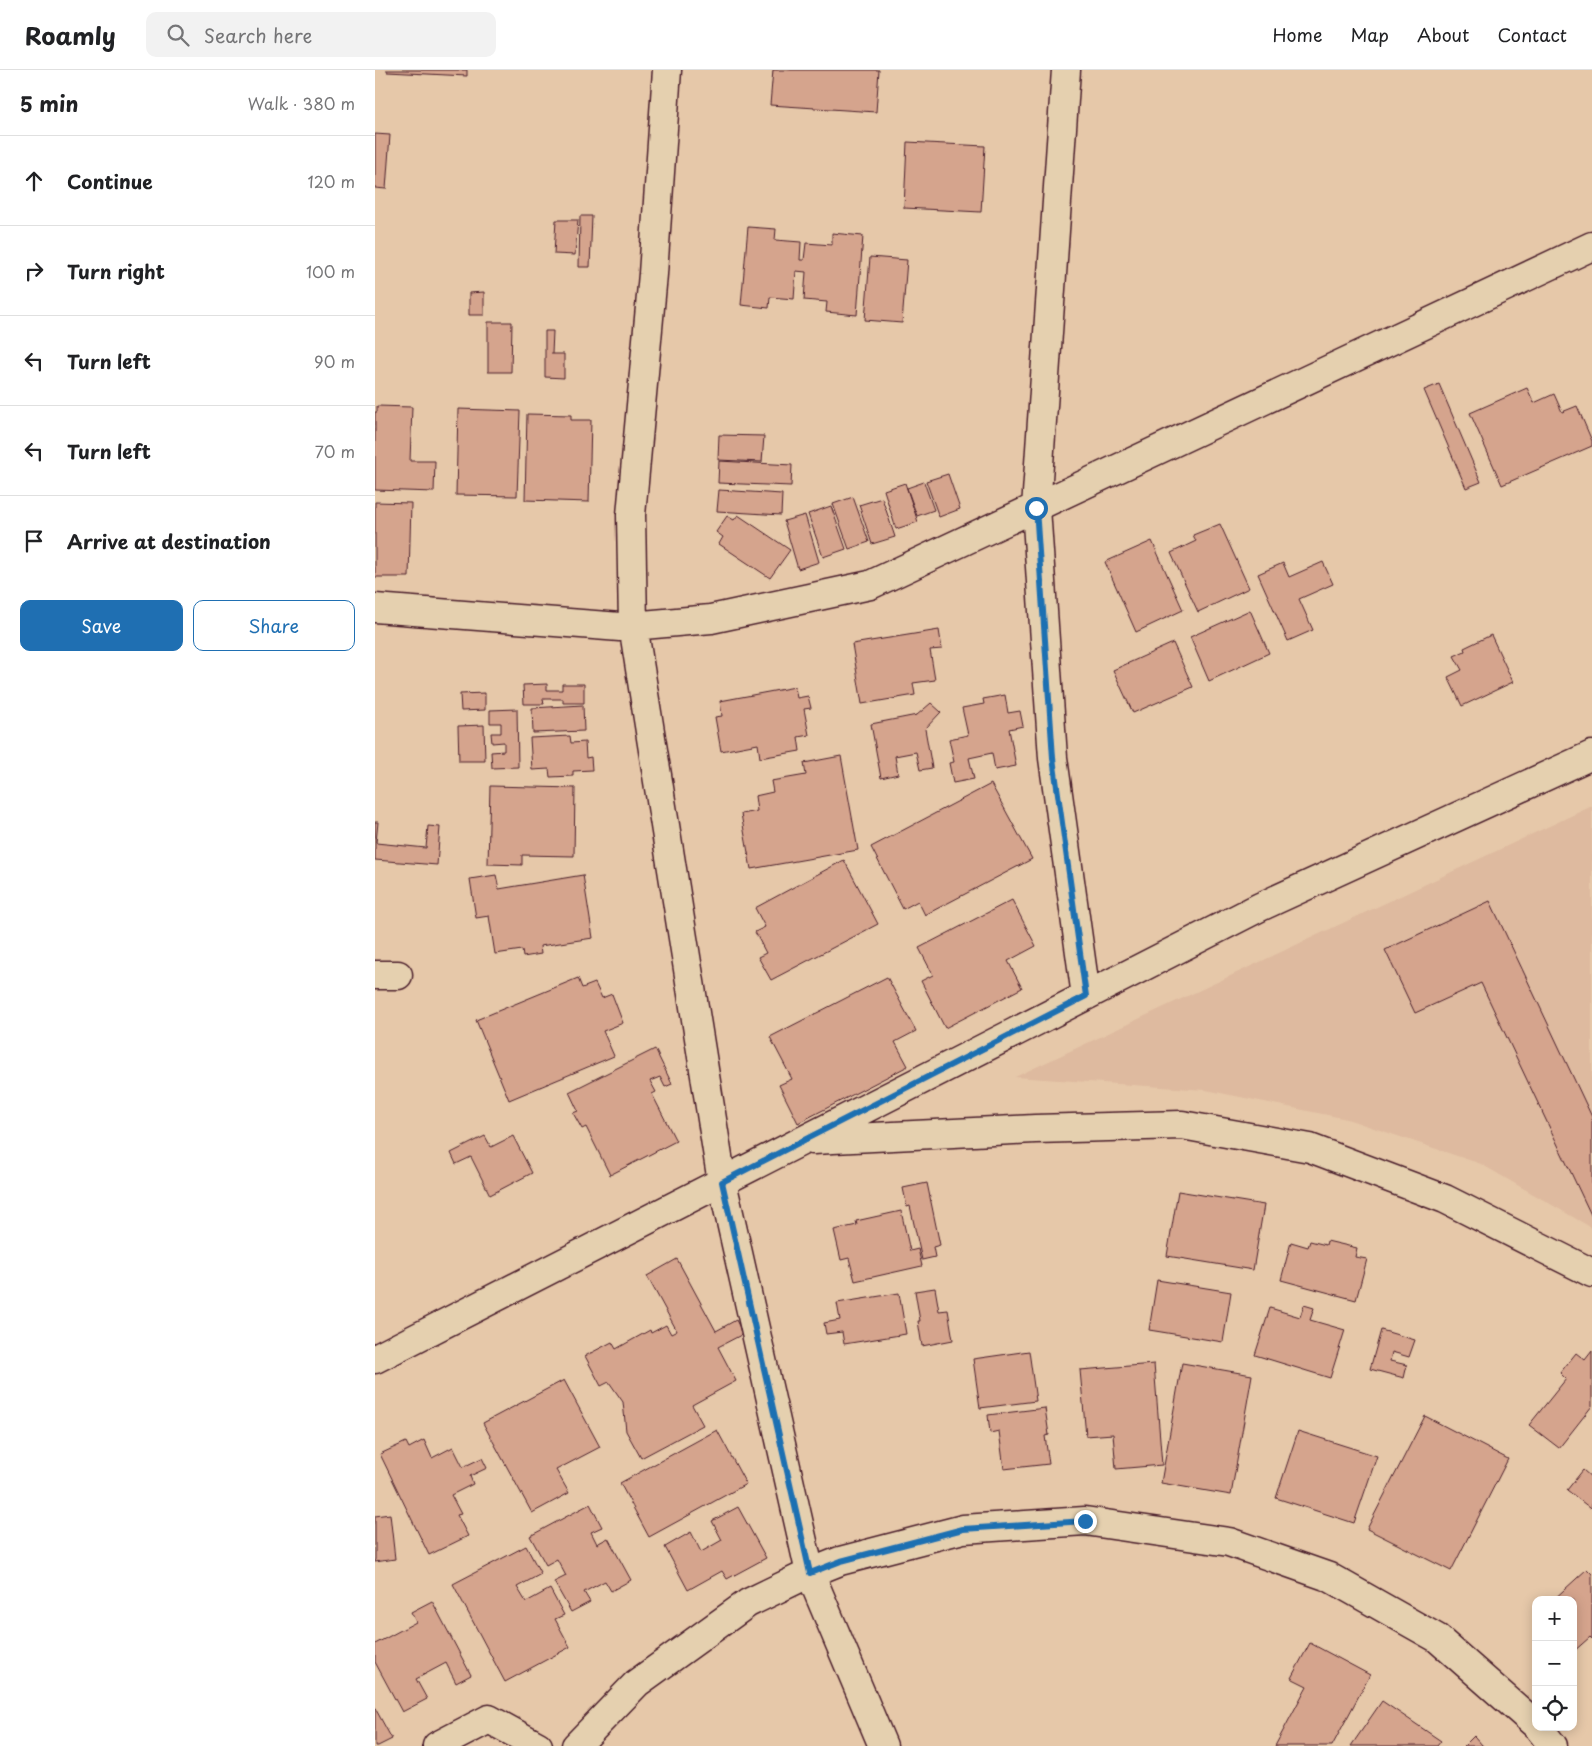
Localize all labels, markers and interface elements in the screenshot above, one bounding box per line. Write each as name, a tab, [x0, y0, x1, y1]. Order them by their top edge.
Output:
search box	[146, 12, 496, 57]
text: Roamly	[25, 17, 116, 53]
icon: search	[164, 21, 192, 49]
text: Search here	[204, 21, 312, 49]
text: Home	[1272, 21, 1322, 48]
text: Map	[1350, 21, 1389, 48]
text: About	[1417, 21, 1469, 48]
text: Contact	[1497, 21, 1567, 48]
text: 5 min	[20, 87, 78, 119]
text: Walk · 380 m	[248, 91, 355, 115]
icon: ahead	[20, 167, 48, 195]
text: Continue	[67, 167, 153, 195]
text: 120 m	[308, 169, 355, 193]
icon: right	[20, 257, 48, 285]
text: Turn right	[67, 257, 165, 285]
text: 100 m	[306, 259, 355, 283]
icon: left	[20, 347, 48, 375]
text: Turn left	[67, 347, 151, 375]
text: 90 m	[314, 349, 355, 373]
icon: left	[20, 437, 48, 465]
text: Turn left	[67, 437, 151, 465]
text: 70 m	[315, 439, 355, 463]
route start	[1025, 497, 1048, 520]
icon: arrive	[20, 527, 48, 555]
text: Arrive at destination	[67, 527, 271, 555]
button: Save	[20, 600, 183, 651]
button: Share	[193, 600, 355, 651]
route end	[1074, 1510, 1097, 1533]
map controls	[1532, 1596, 1577, 1731]
button: +	[1532, 1596, 1577, 1641]
button: −	[1532, 1641, 1577, 1686]
button: locate	[1532, 1686, 1577, 1731]

